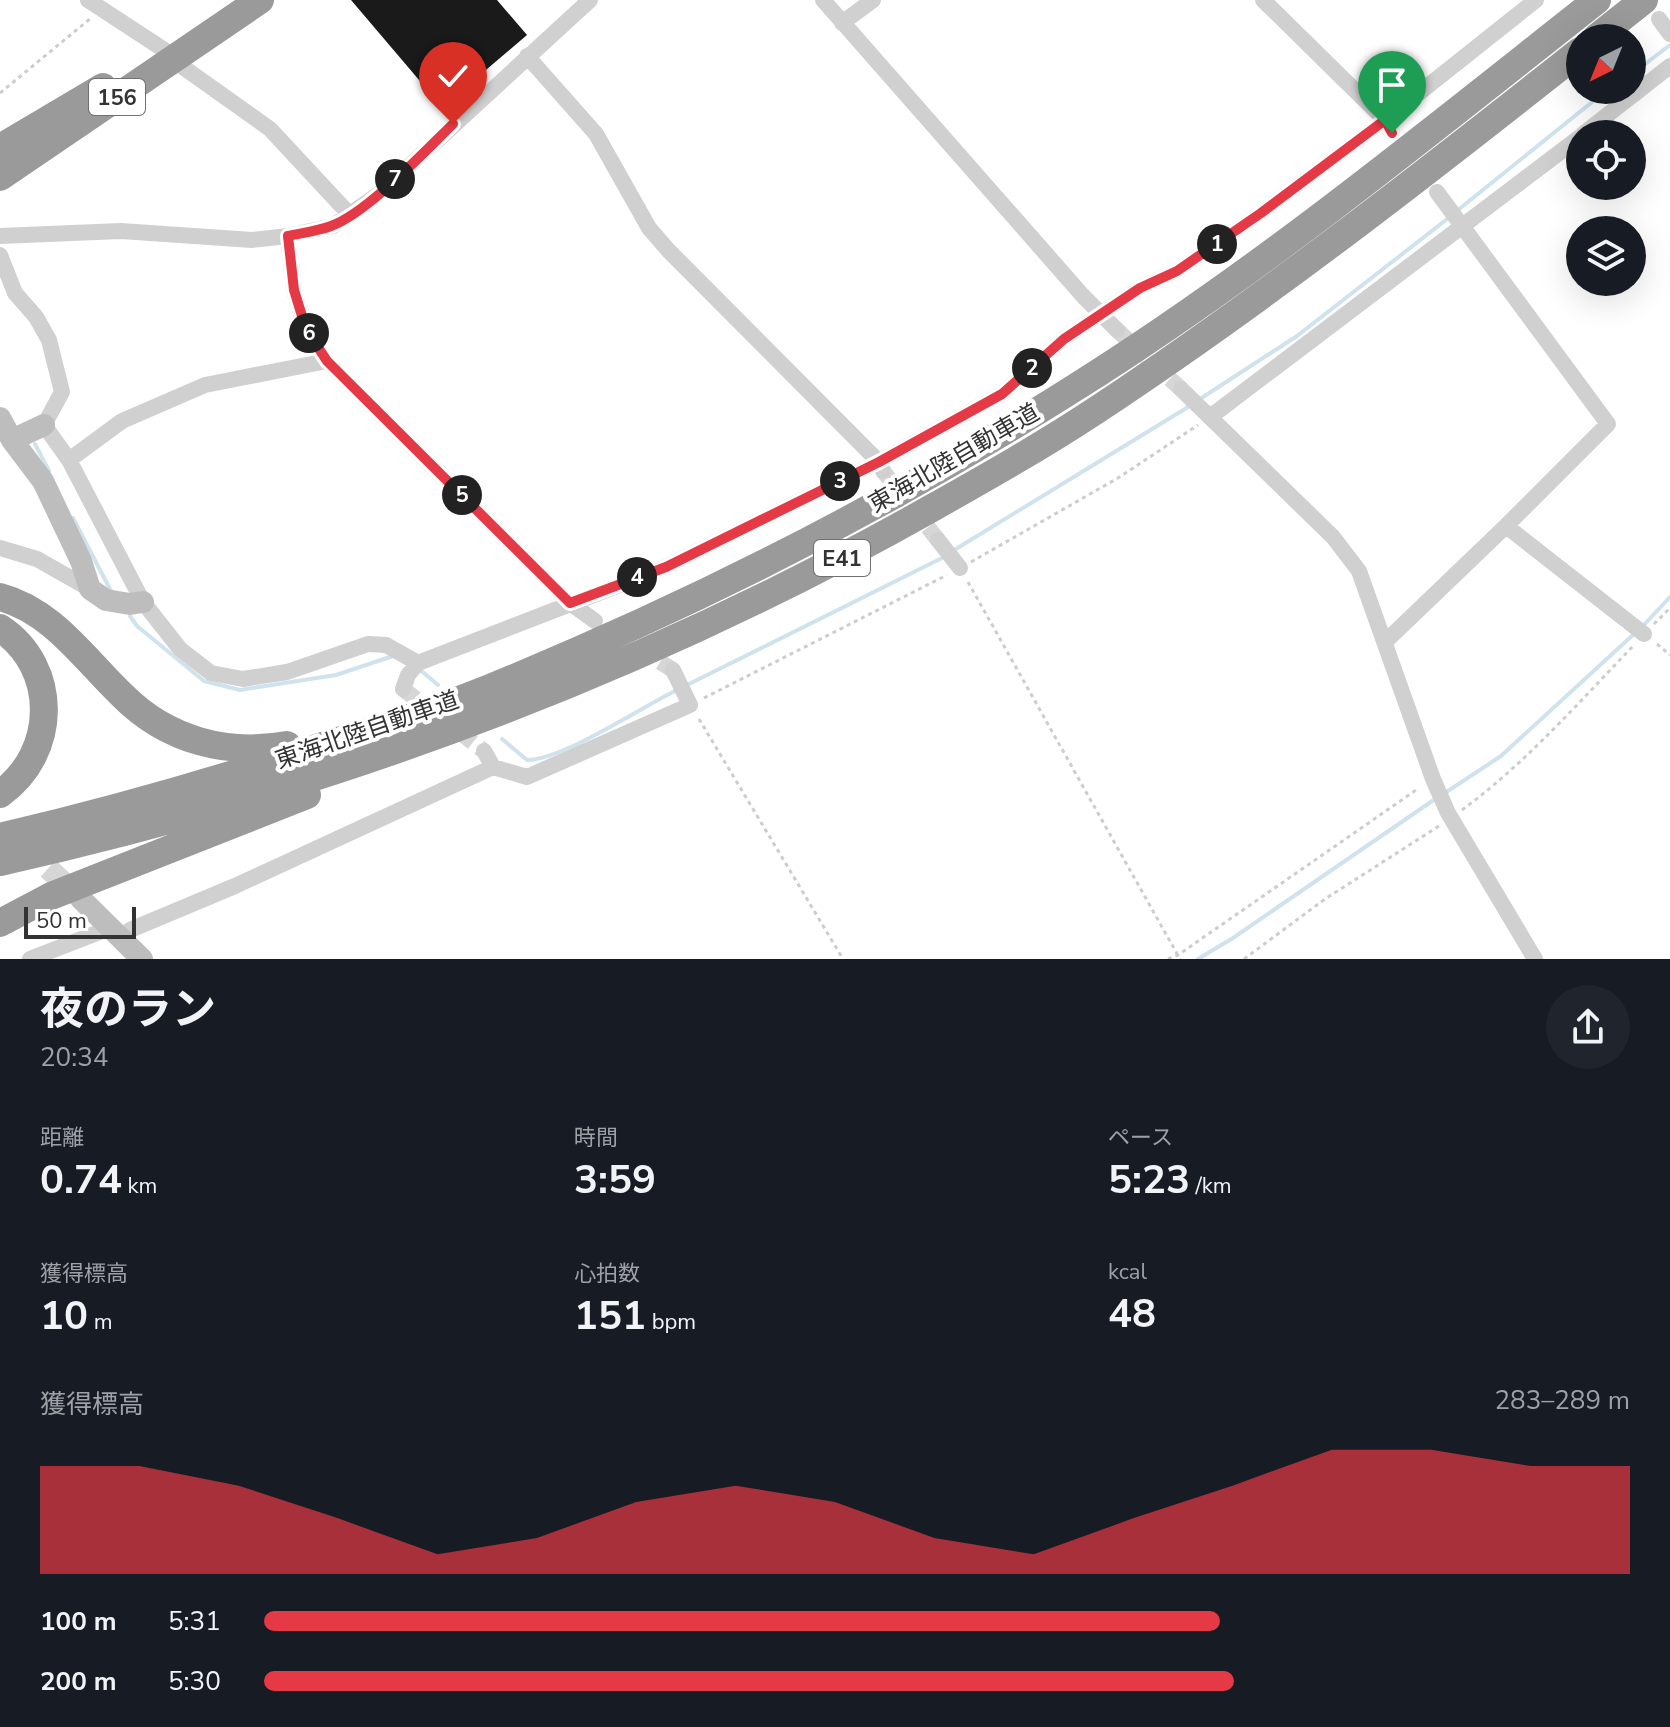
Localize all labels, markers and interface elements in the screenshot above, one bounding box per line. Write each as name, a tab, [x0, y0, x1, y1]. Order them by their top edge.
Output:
north arrow	[1566, 24, 1646, 104]
map controls	[1566, 24, 1646, 296]
pin	[419, 42, 487, 124]
pin	[1358, 51, 1426, 133]
icon: check	[431, 54, 475, 98]
icon: arrive	[1370, 63, 1414, 107]
road number: 156	[89, 79, 145, 115]
button: locate	[1566, 120, 1646, 200]
pin: 7	[375, 159, 415, 199]
text: 7	[388, 164, 402, 194]
button: layers	[1566, 216, 1646, 296]
pin: 1	[1197, 224, 1237, 264]
text: 1	[1210, 229, 1224, 259]
pin: 6	[289, 313, 329, 353]
text: 6	[302, 318, 316, 348]
pin: 2	[1012, 348, 1052, 388]
text: 2	[1025, 353, 1039, 383]
street label: 東海北陸自動車道	[863, 396, 1045, 520]
pin: 3	[820, 461, 860, 501]
text: 3	[833, 466, 847, 496]
pin: 5	[442, 475, 482, 515]
text: 5	[455, 480, 469, 510]
road number: E41	[814, 540, 870, 576]
pin: 4	[617, 557, 657, 597]
text: 4	[630, 562, 644, 592]
street label: 東海北陸自動車道	[271, 684, 463, 776]
scale bar	[24, 903, 136, 939]
text: 50 m	[36, 906, 87, 936]
text: 夜のラン	[40, 980, 216, 1040]
button: share	[1546, 985, 1630, 1069]
text: 20:34	[40, 1040, 108, 1075]
text: 距離	[40, 1123, 84, 1153]
text: 時間	[574, 1123, 618, 1153]
text: ペース	[1108, 1123, 1173, 1153]
text: 0.74	[40, 1153, 122, 1207]
text: 3:59	[574, 1153, 656, 1207]
text: 5:23	[1108, 1153, 1190, 1207]
text: km	[122, 1171, 157, 1201]
text: /km	[1190, 1171, 1232, 1201]
text: kcal	[1108, 1257, 1147, 1287]
text: 獲得標高	[40, 1259, 128, 1289]
text: 心拍数	[574, 1259, 640, 1289]
text: 48	[1108, 1287, 1156, 1341]
text: 10	[40, 1289, 88, 1343]
text: 151	[574, 1289, 646, 1343]
text: m	[88, 1307, 113, 1337]
text: bpm	[646, 1307, 696, 1337]
text: 283–289 m	[1494, 1383, 1630, 1418]
text: 獲得標高	[40, 1387, 144, 1422]
text: 100 m	[40, 1604, 117, 1639]
text: 5:31	[168, 1604, 221, 1639]
text: 200 m	[40, 1664, 117, 1699]
text: 5:30	[168, 1664, 221, 1699]

